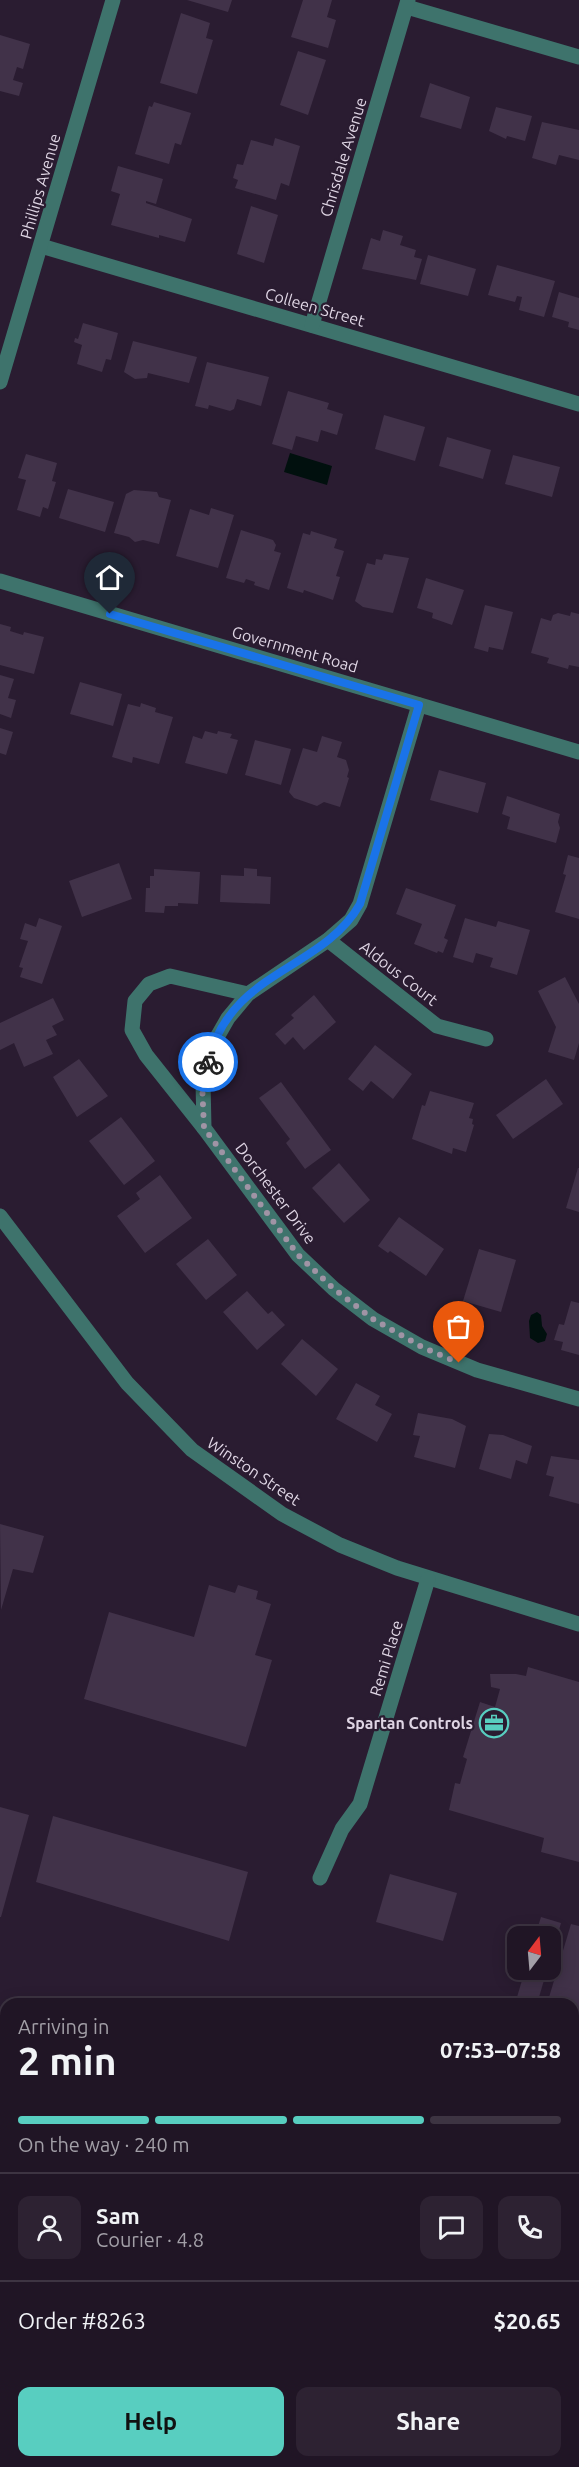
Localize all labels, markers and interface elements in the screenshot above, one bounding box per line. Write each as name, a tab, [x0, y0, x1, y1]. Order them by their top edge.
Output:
street label: Chrisdale Avenue	[316, 95, 370, 219]
street label: Phillips Avenue	[16, 131, 64, 241]
street label: Colleen Street	[263, 284, 368, 330]
pin	[84, 552, 135, 614]
icon: home	[93, 561, 126, 594]
street label: Government Road	[230, 622, 360, 676]
street label: Aldous Court	[357, 937, 442, 1009]
courier	[178, 1032, 238, 1092]
icon: bike	[192, 1046, 225, 1079]
street label: Dorchester Drive	[232, 1139, 320, 1247]
pin	[433, 1301, 484, 1363]
icon: bag	[442, 1310, 475, 1343]
street label: Winston Street	[204, 1433, 304, 1509]
street label: Remi Place	[366, 1618, 406, 1698]
office icon: Spartan Controls	[478, 1707, 510, 1739]
place label: Spartan Controls	[346, 1714, 473, 1732]
north arrow	[507, 1926, 561, 1980]
map controls	[507, 1926, 561, 1980]
text: Arriving in	[18, 2015, 109, 2038]
text: 07:53–07:58	[440, 2037, 561, 2062]
text: 2 min	[18, 2039, 117, 2082]
text: On the way · 240 m	[18, 2133, 190, 2156]
button: person	[18, 2196, 81, 2259]
button: chat	[420, 2196, 483, 2259]
button: phone	[498, 2196, 561, 2259]
text: Sam	[96, 2203, 140, 2228]
text: Courier · 4.8	[96, 2228, 204, 2251]
text: Order #8263	[18, 2308, 146, 2333]
text: $20.65	[494, 2308, 561, 2333]
button: Help	[18, 2387, 284, 2456]
button: Share	[296, 2387, 561, 2456]

